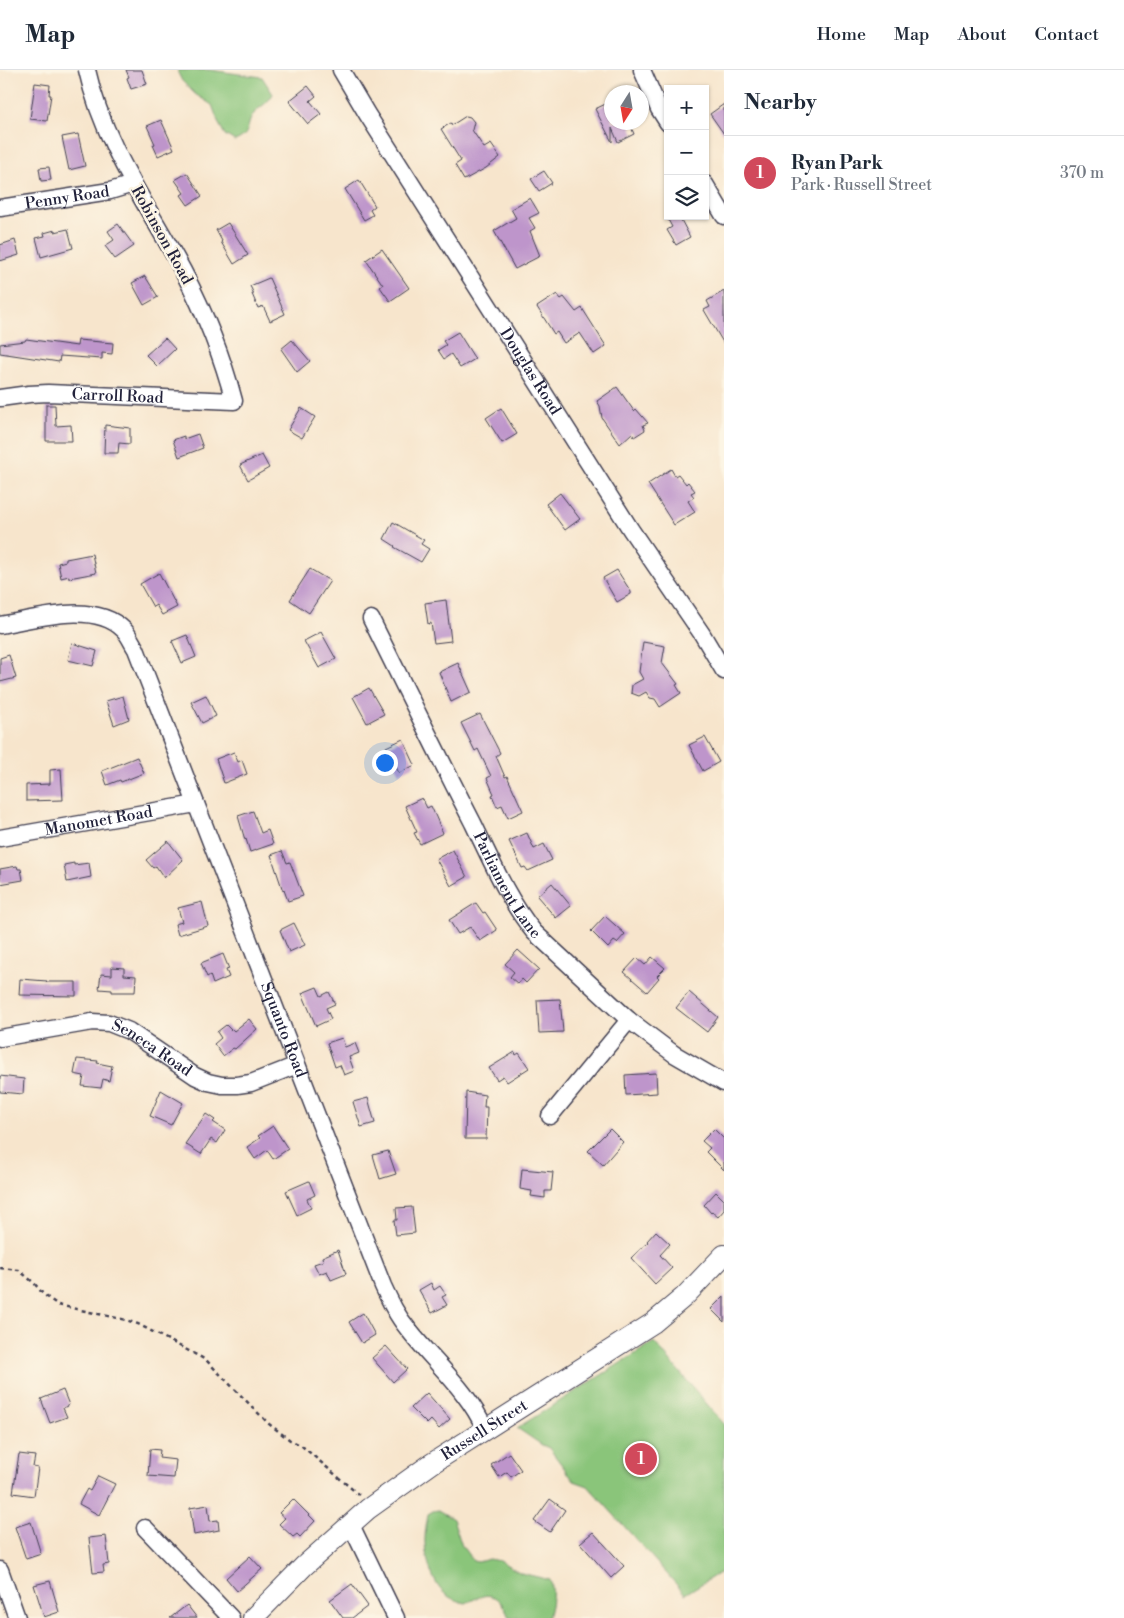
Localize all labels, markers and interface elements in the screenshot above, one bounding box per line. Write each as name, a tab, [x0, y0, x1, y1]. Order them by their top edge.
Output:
text: Map	[25, 20, 75, 50]
text: Home	[817, 23, 866, 46]
text: Map	[894, 23, 930, 46]
text: About	[958, 23, 1007, 46]
text: Contact	[1035, 23, 1099, 46]
north arrow	[604, 85, 649, 130]
map controls	[664, 85, 709, 220]
button: +	[664, 85, 709, 130]
text: Nearby	[744, 90, 817, 116]
button: −	[664, 130, 709, 175]
text: Ryan Park	[791, 151, 883, 175]
text: 1	[756, 163, 764, 183]
text: 370 m	[1060, 163, 1104, 183]
button: layers	[664, 175, 709, 220]
text: Park · Russell Street	[791, 175, 932, 195]
street label: Penny Road	[24, 181, 111, 214]
street label: Robinson Road	[127, 182, 197, 288]
street label: Douglas Road	[495, 324, 565, 419]
street label: Carroll Road	[71, 384, 164, 408]
your location	[372, 750, 398, 776]
street label: Manomet Road	[43, 802, 154, 840]
street label: Parliament Lane	[469, 828, 545, 943]
street label: Squanto Road	[256, 979, 311, 1080]
street label: Seneca Road	[109, 1015, 196, 1081]
street label: Russell Street	[437, 1395, 531, 1465]
pin: 1	[625, 1440, 657, 1478]

